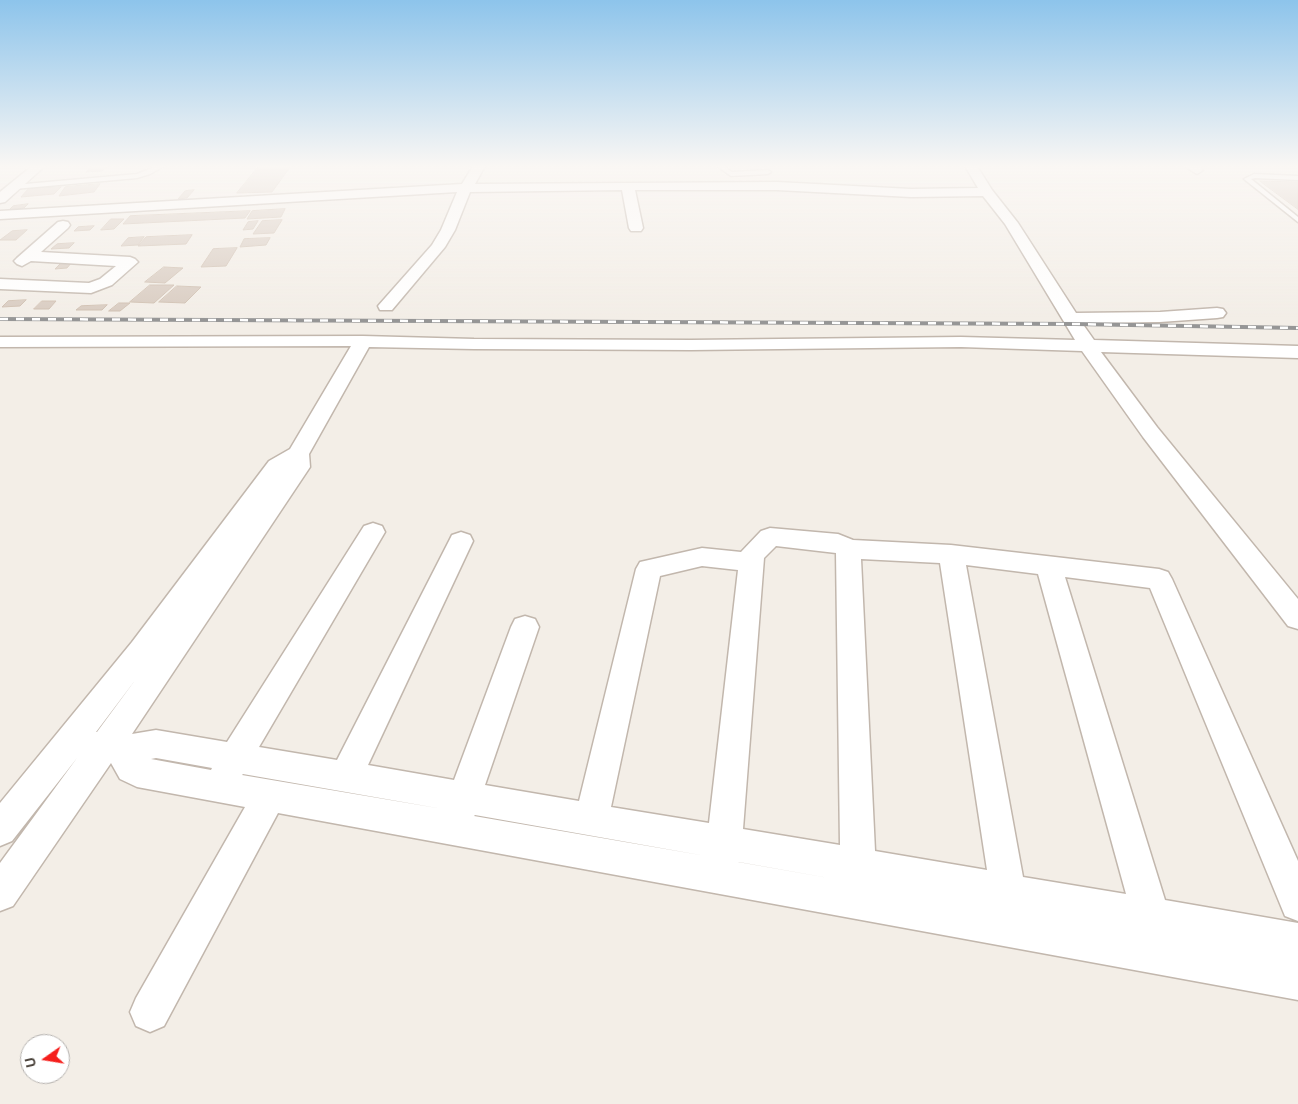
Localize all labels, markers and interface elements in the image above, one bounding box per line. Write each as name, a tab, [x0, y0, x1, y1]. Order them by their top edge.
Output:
north arrow	[20, 1034, 70, 1084]
text: U	[21, 1056, 40, 1069]

